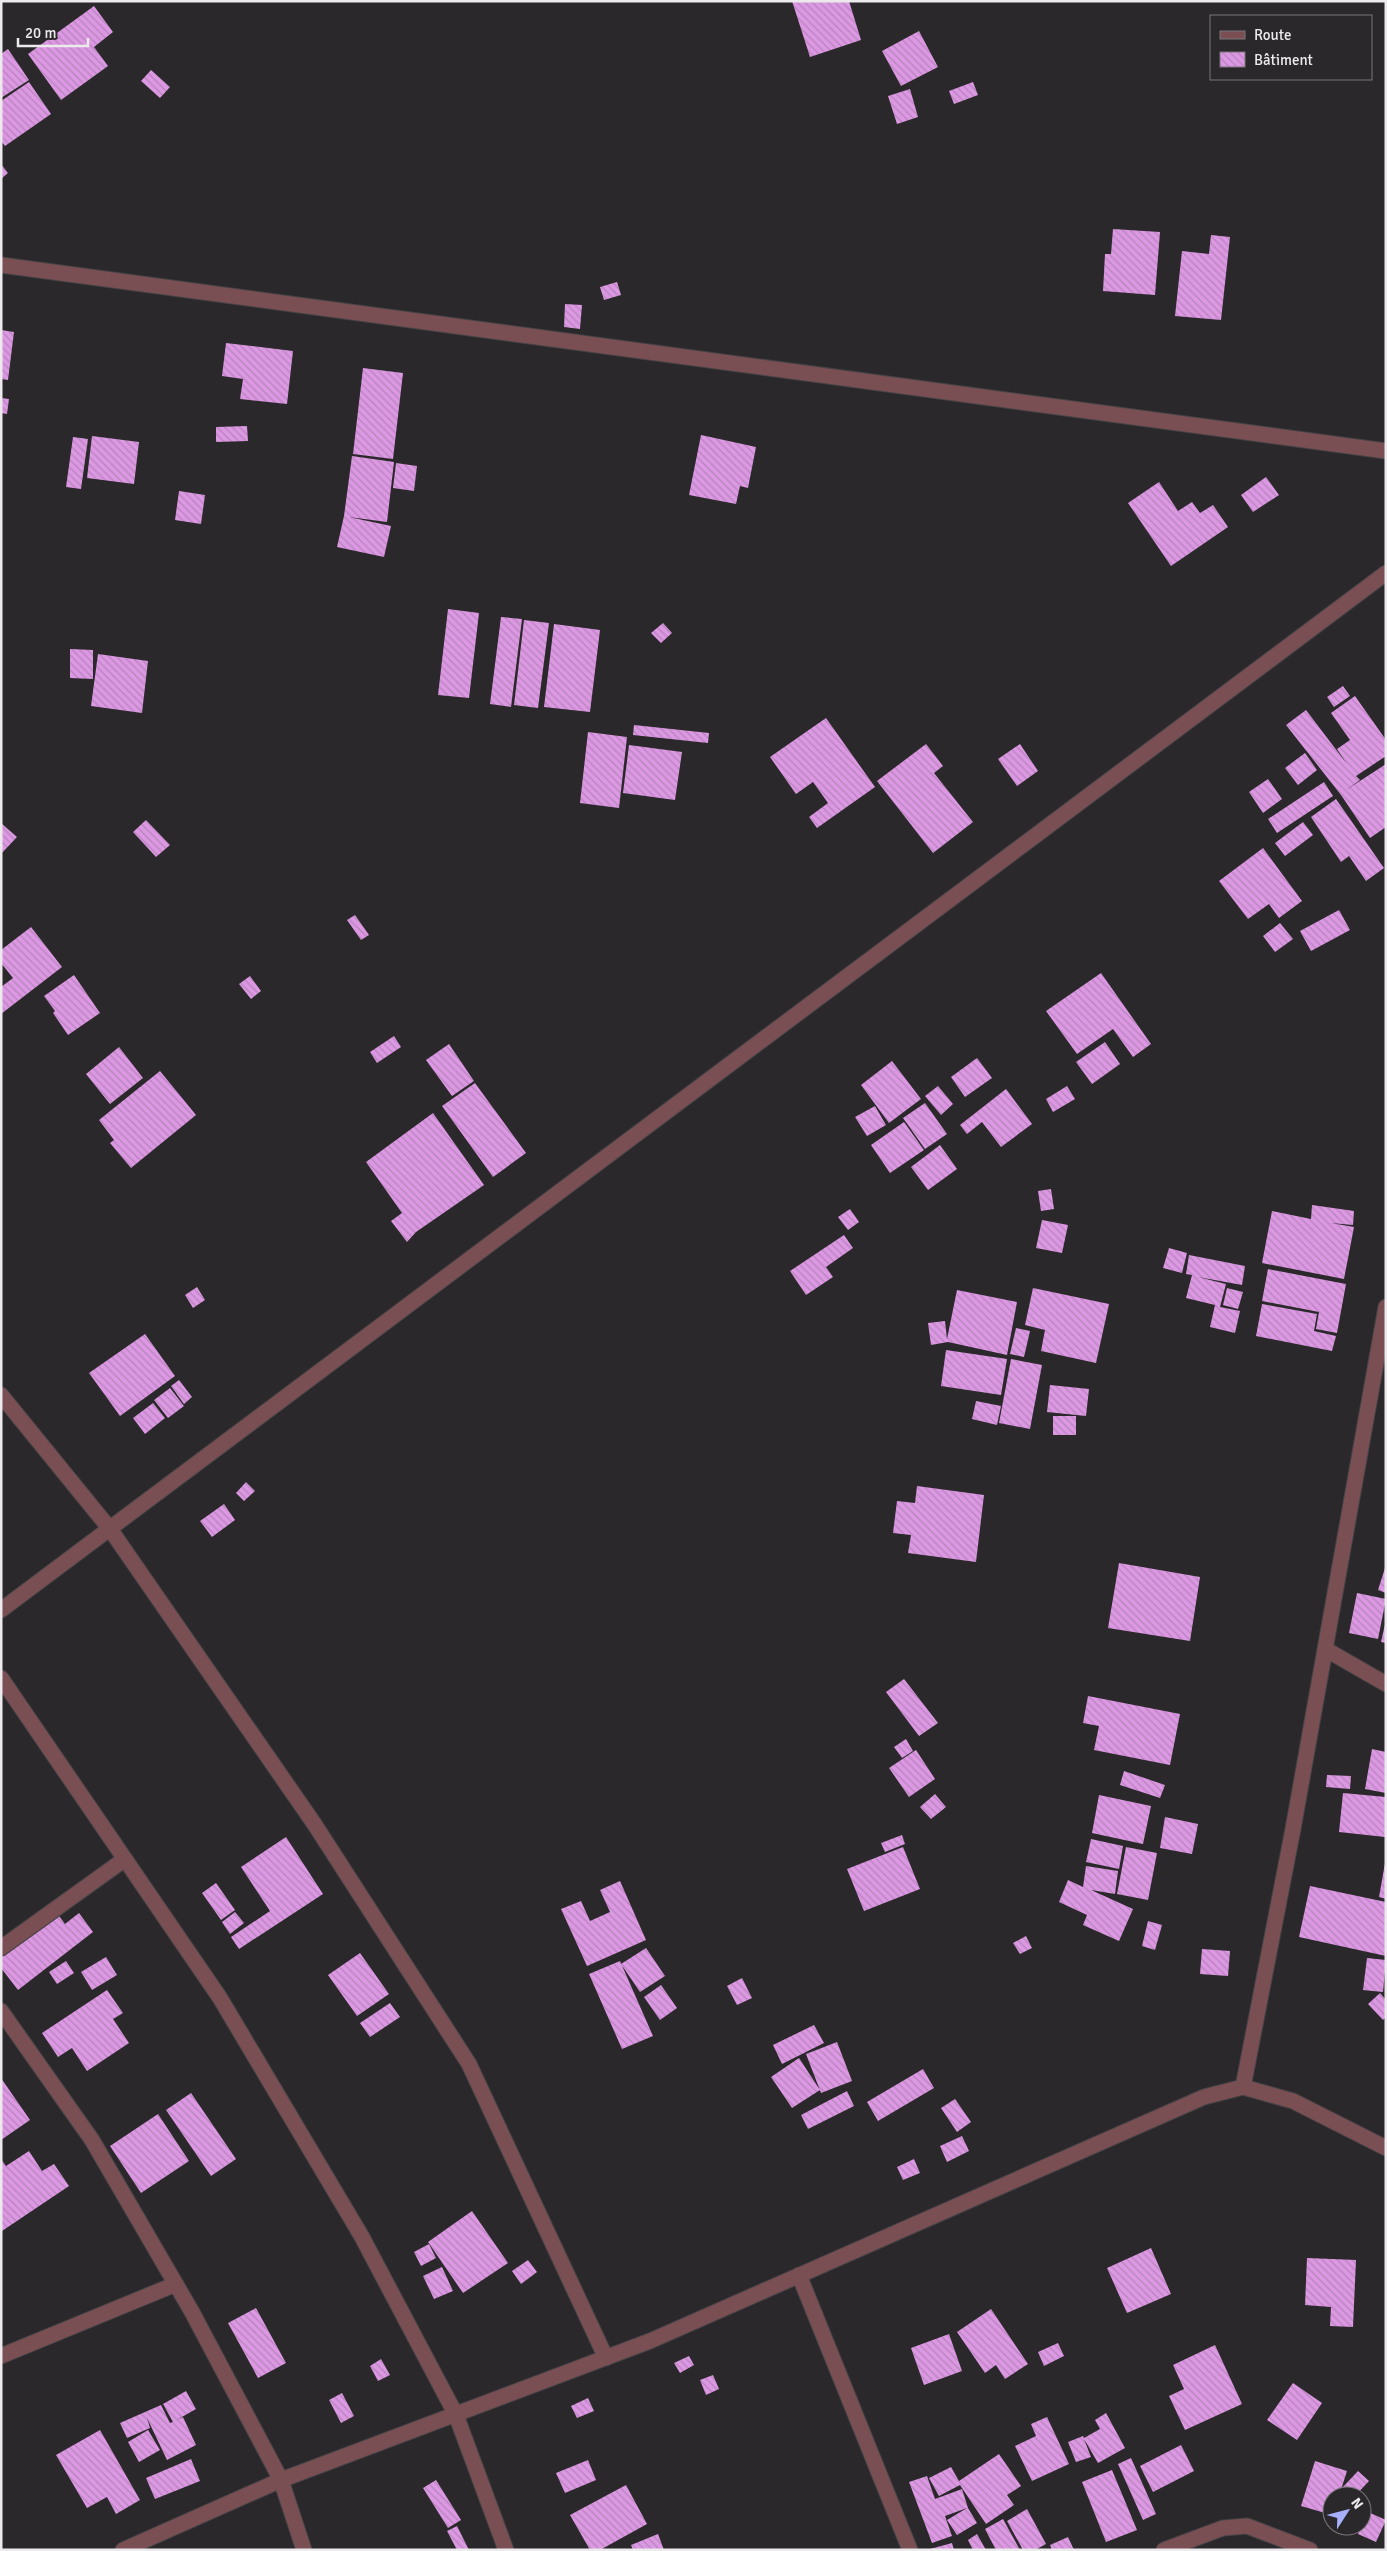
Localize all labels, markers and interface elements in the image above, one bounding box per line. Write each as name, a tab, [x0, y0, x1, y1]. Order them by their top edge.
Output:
scale bar	[18, 15, 88, 47]
legend	[1210, 15, 1372, 80]
text: 20 m	[25, 24, 56, 42]
text: Route	[1254, 26, 1291, 44]
text: Bâtiment	[1254, 51, 1313, 69]
north arrow	[1322, 2486, 1372, 2536]
text: N	[1347, 2495, 1367, 2513]

